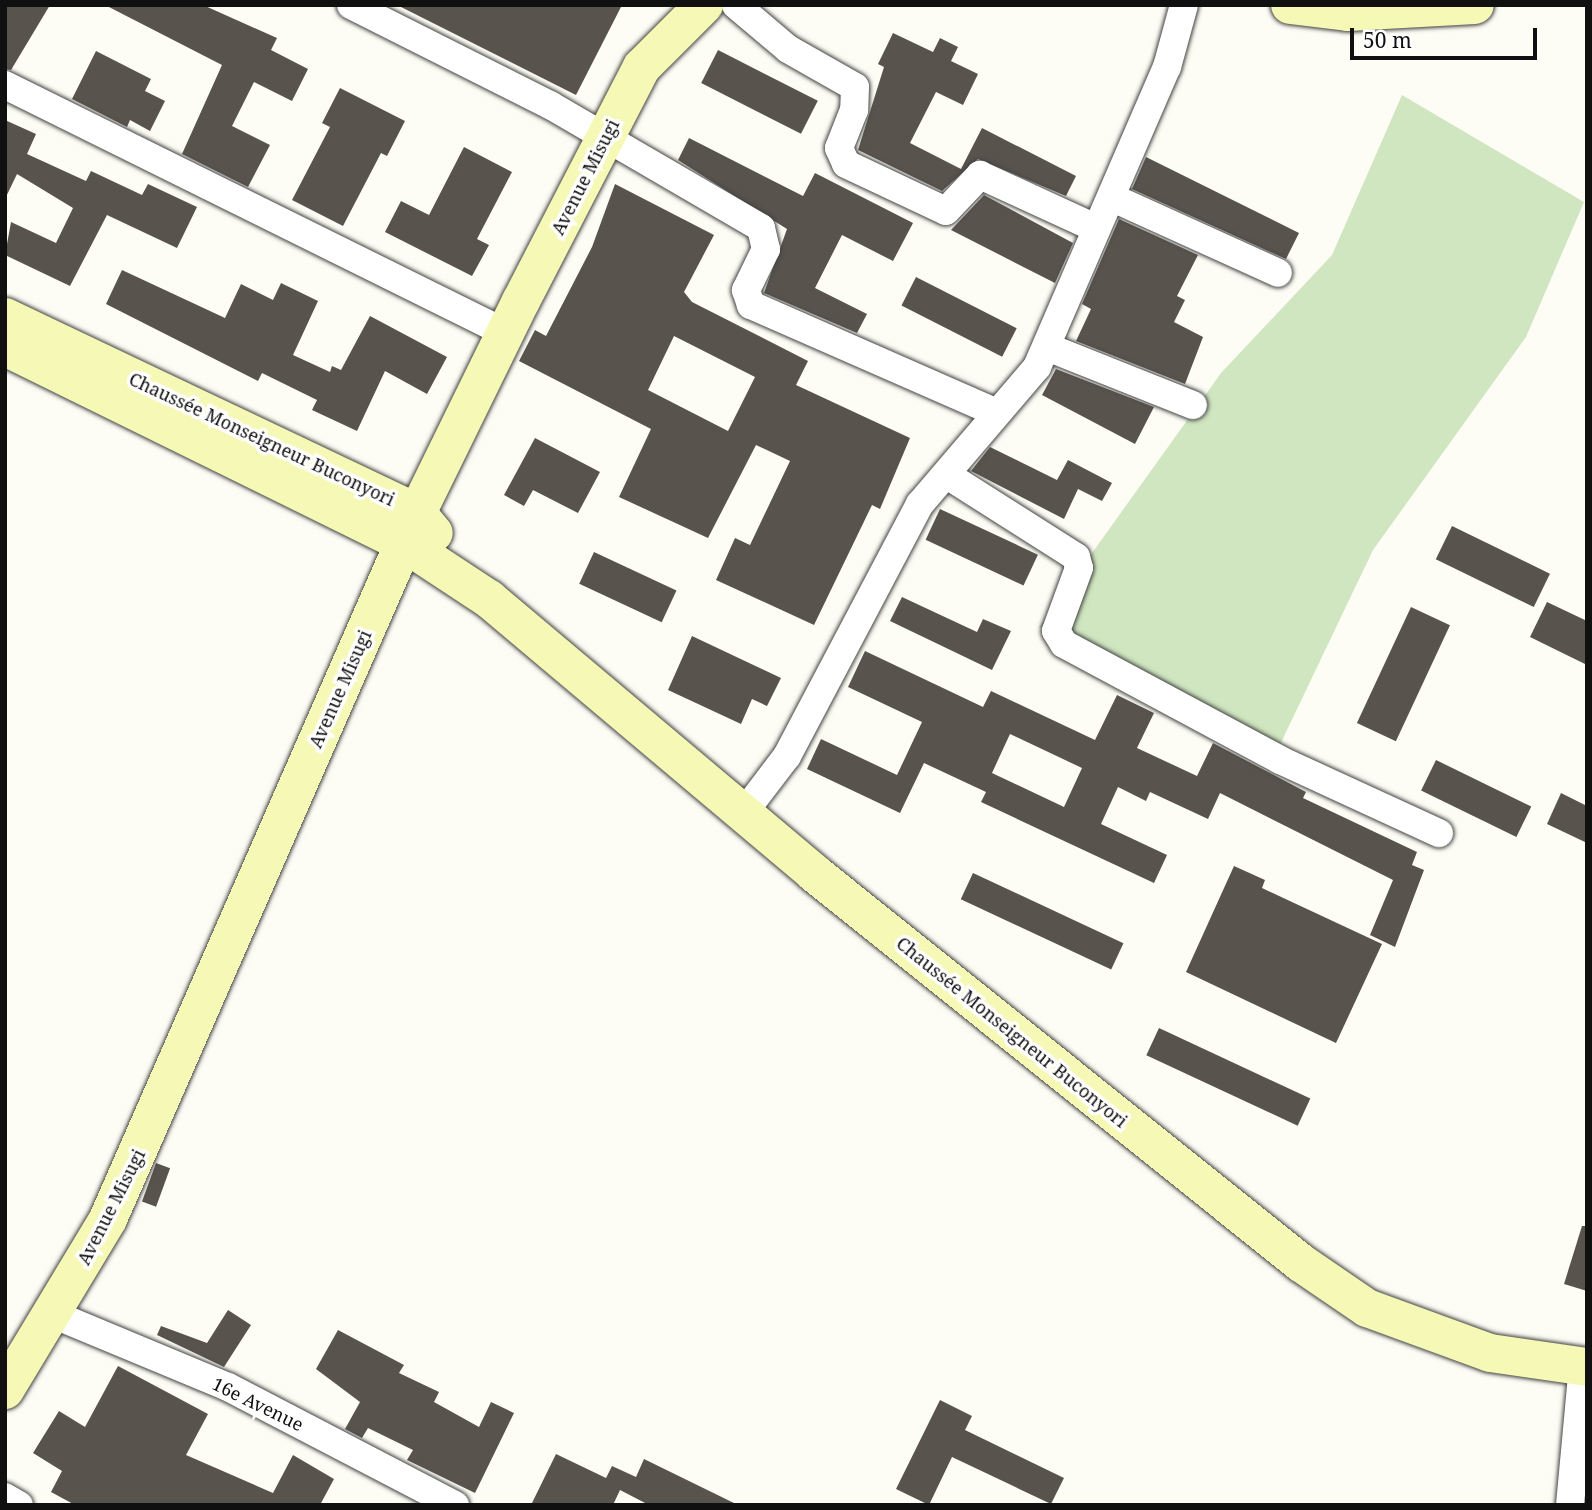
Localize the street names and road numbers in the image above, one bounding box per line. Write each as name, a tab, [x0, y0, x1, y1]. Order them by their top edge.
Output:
street label: Avenue Misugi	[547, 116, 623, 238]
street label: Chaussée Monseigneur Buconyori	[126, 368, 398, 510]
street label: Avenue Misugi	[304, 627, 376, 751]
street label: Chaussée Monseigneur Buconyori	[892, 932, 1132, 1132]
street label: Avenue Misugi	[73, 1146, 149, 1268]
street label: 16e Avenue	[209, 1373, 307, 1435]

